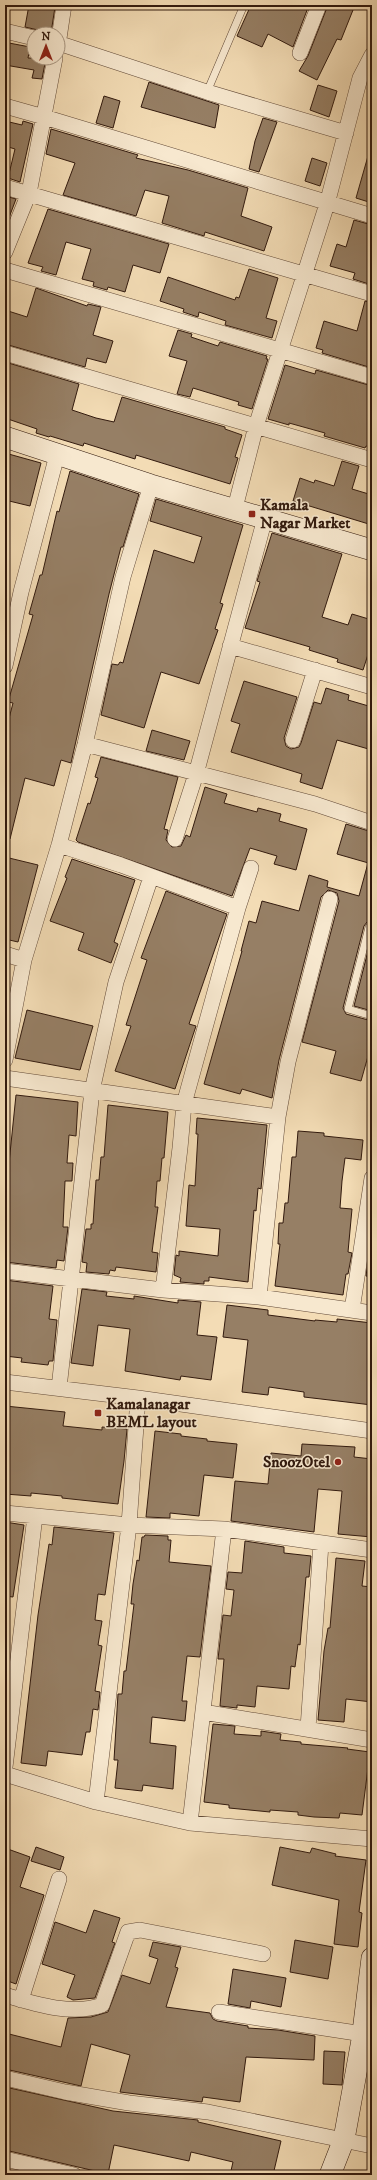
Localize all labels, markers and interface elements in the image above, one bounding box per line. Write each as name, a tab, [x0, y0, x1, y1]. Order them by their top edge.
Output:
north arrow	[26, 26, 66, 66]
text: N	[41, 30, 51, 44]
place label: Kamala Nagar Market	[260, 495, 351, 533]
marker: Kamala Nagar Market	[247, 509, 257, 519]
place label: Kamalanagar BEML layout	[106, 1394, 198, 1432]
marker: Kamalanagar BEML layout	[93, 1408, 103, 1418]
place label: SnoozOtel	[263, 1452, 331, 1472]
marker: SnoozOtel	[333, 1457, 343, 1467]

